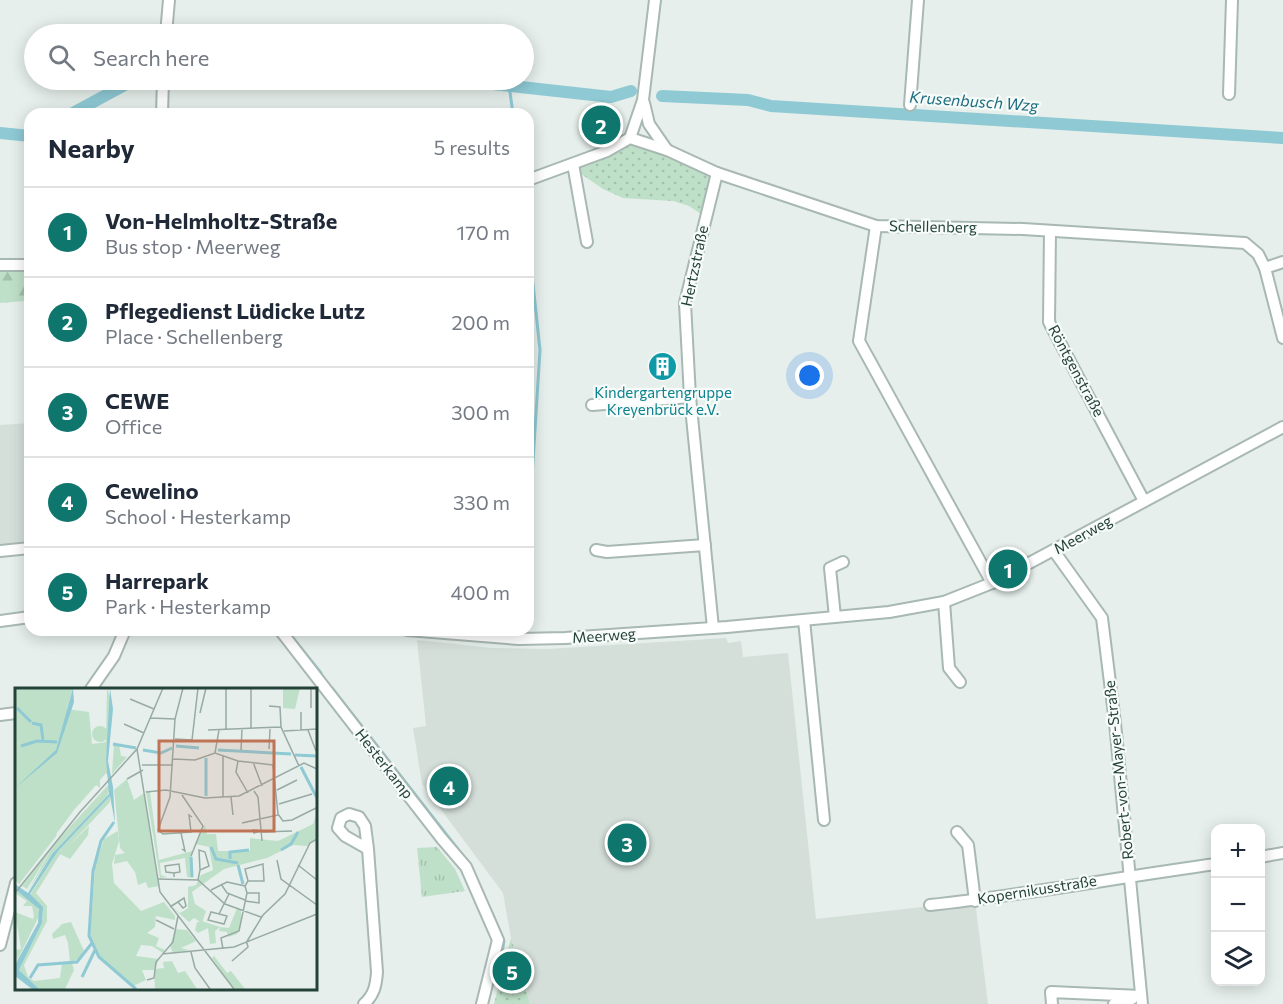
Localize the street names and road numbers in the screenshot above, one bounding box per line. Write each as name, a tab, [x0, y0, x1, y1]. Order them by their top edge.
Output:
street label: Schellenberg	[889, 216, 977, 236]
street label: Hertzstraße	[677, 224, 711, 308]
street label: Röntgenstraße	[1045, 322, 1109, 420]
street label: Meerweg	[1050, 511, 1115, 557]
street label: Meerweg	[571, 624, 636, 646]
street label: Robert-von-Mayer-Straße	[1100, 679, 1136, 861]
street label: Hesterkamp	[352, 725, 418, 802]
street label: Kopernikusstraße	[976, 871, 1098, 907]

